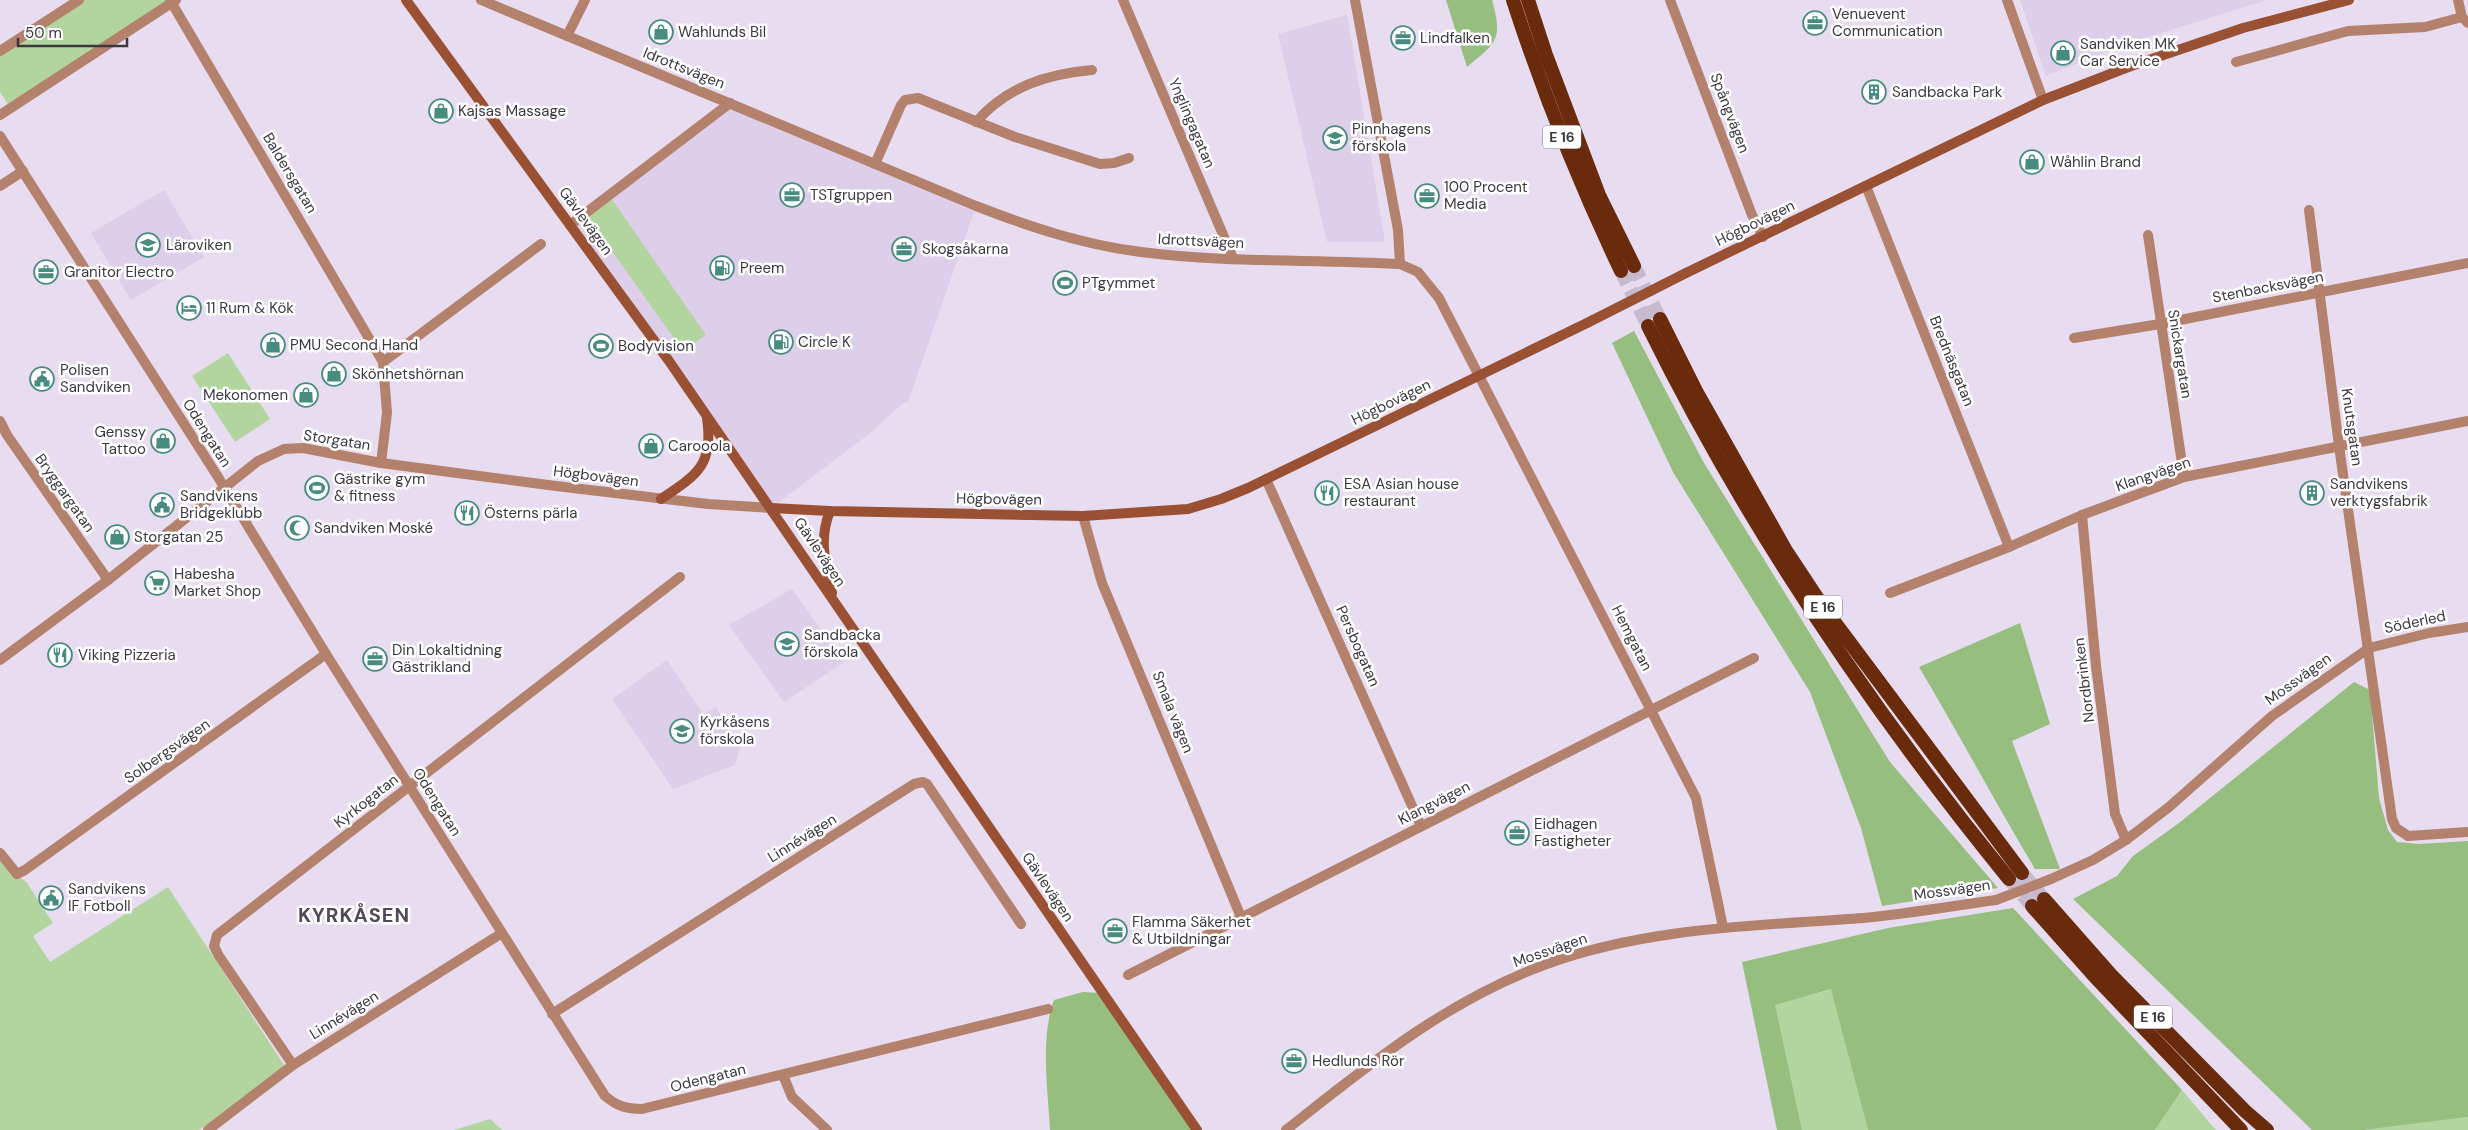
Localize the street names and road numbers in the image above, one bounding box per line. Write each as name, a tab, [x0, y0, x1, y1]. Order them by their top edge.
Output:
street label: Idrottsvägen	[640, 43, 728, 93]
street label: Spångvägen	[1706, 70, 1754, 156]
street label: Ynglingagatan	[1164, 75, 1220, 171]
road number: E 16	[1543, 125, 1581, 148]
street label: Baldersgatan	[258, 129, 322, 217]
street label: Gävlevägen	[555, 183, 617, 259]
street label: Högbovägen	[1712, 195, 1798, 251]
street label: Idrottsvägen	[1157, 229, 1245, 253]
street label: Stenbacksvägen	[2211, 266, 2325, 308]
street label: Snickargatan	[2163, 308, 2197, 400]
street label: Brednäsgatan	[1925, 313, 1979, 409]
street label: Högbovägen	[1348, 374, 1434, 430]
street label: Knutsgatan	[2337, 387, 2367, 467]
street label: Odengatan	[178, 395, 236, 471]
street label: Storgatan	[302, 425, 372, 455]
street label: Bryggargatan	[31, 450, 99, 536]
street label: Klangvägen	[2113, 452, 2193, 496]
street label: Högbovägen	[552, 461, 640, 491]
street label: Högbovägen	[956, 488, 1042, 510]
street label: Gävlevägen	[789, 513, 851, 591]
road number: E 16	[1804, 596, 1842, 618]
street label: Persbogatan	[1331, 602, 1385, 690]
street label: Hemgatan	[1607, 602, 1657, 674]
street label: Söderled	[2382, 606, 2448, 638]
street label: Nordbrinken	[2069, 636, 2099, 724]
street label: Mossvägen	[2261, 648, 2335, 710]
street label: Smala vägen	[1148, 668, 1198, 756]
street label: Solbergsvägen	[120, 714, 214, 788]
street label: Odengatan	[408, 764, 466, 840]
street label: Kyrkogatan	[330, 770, 402, 832]
street label: Klangvägen	[1395, 776, 1473, 830]
street label: Linnévägen	[764, 809, 840, 867]
street label: Gävlevägen	[1017, 848, 1079, 926]
street label: Mossvägen	[1912, 875, 1992, 905]
street label: Mossvägen	[1510, 928, 1590, 972]
street label: Linnévägen	[306, 986, 382, 1044]
road number: E 16	[2134, 1006, 2172, 1028]
street label: Odengatan	[668, 1059, 748, 1097]

